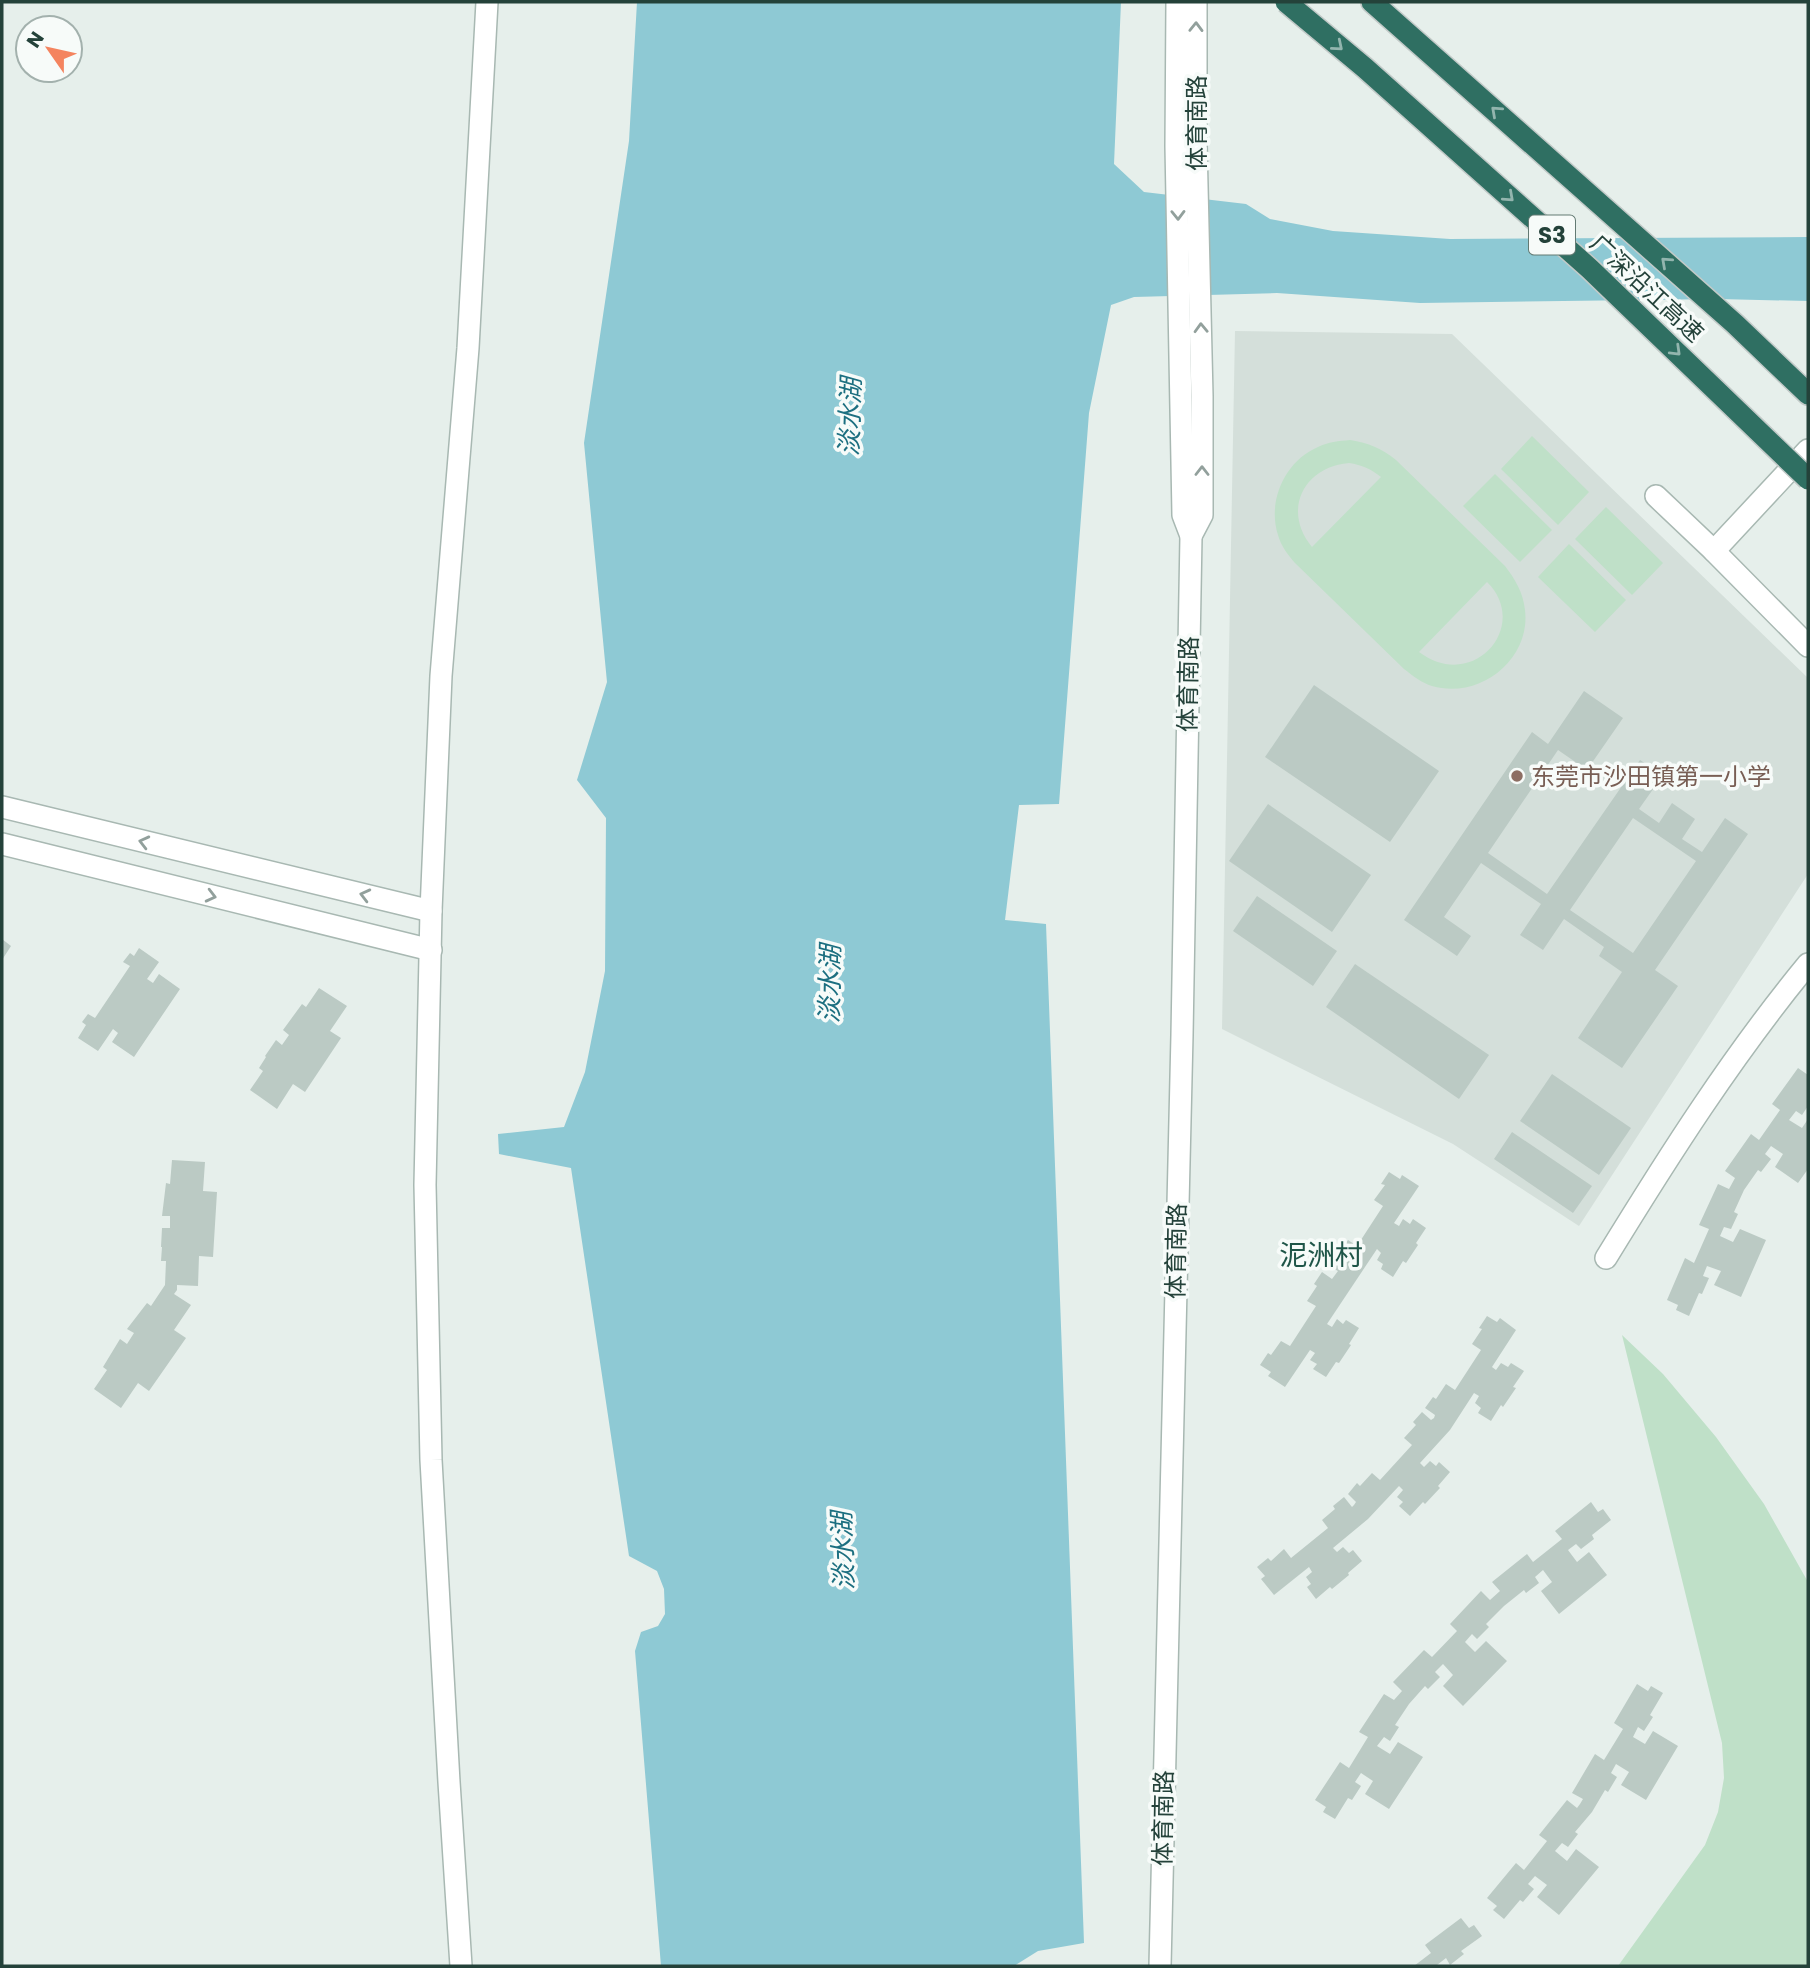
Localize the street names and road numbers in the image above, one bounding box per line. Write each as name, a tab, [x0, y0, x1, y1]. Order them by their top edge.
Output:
street label: 体育南路	[1180, 75, 1213, 171]
road number: S3	[1529, 216, 1575, 254]
street label: 广深沿江高速	[1583, 227, 1711, 349]
street label: 体育南路	[1171, 636, 1205, 732]
street label: 体育南路	[1159, 1203, 1193, 1299]
street label: 体育南路	[1146, 1770, 1180, 1866]

